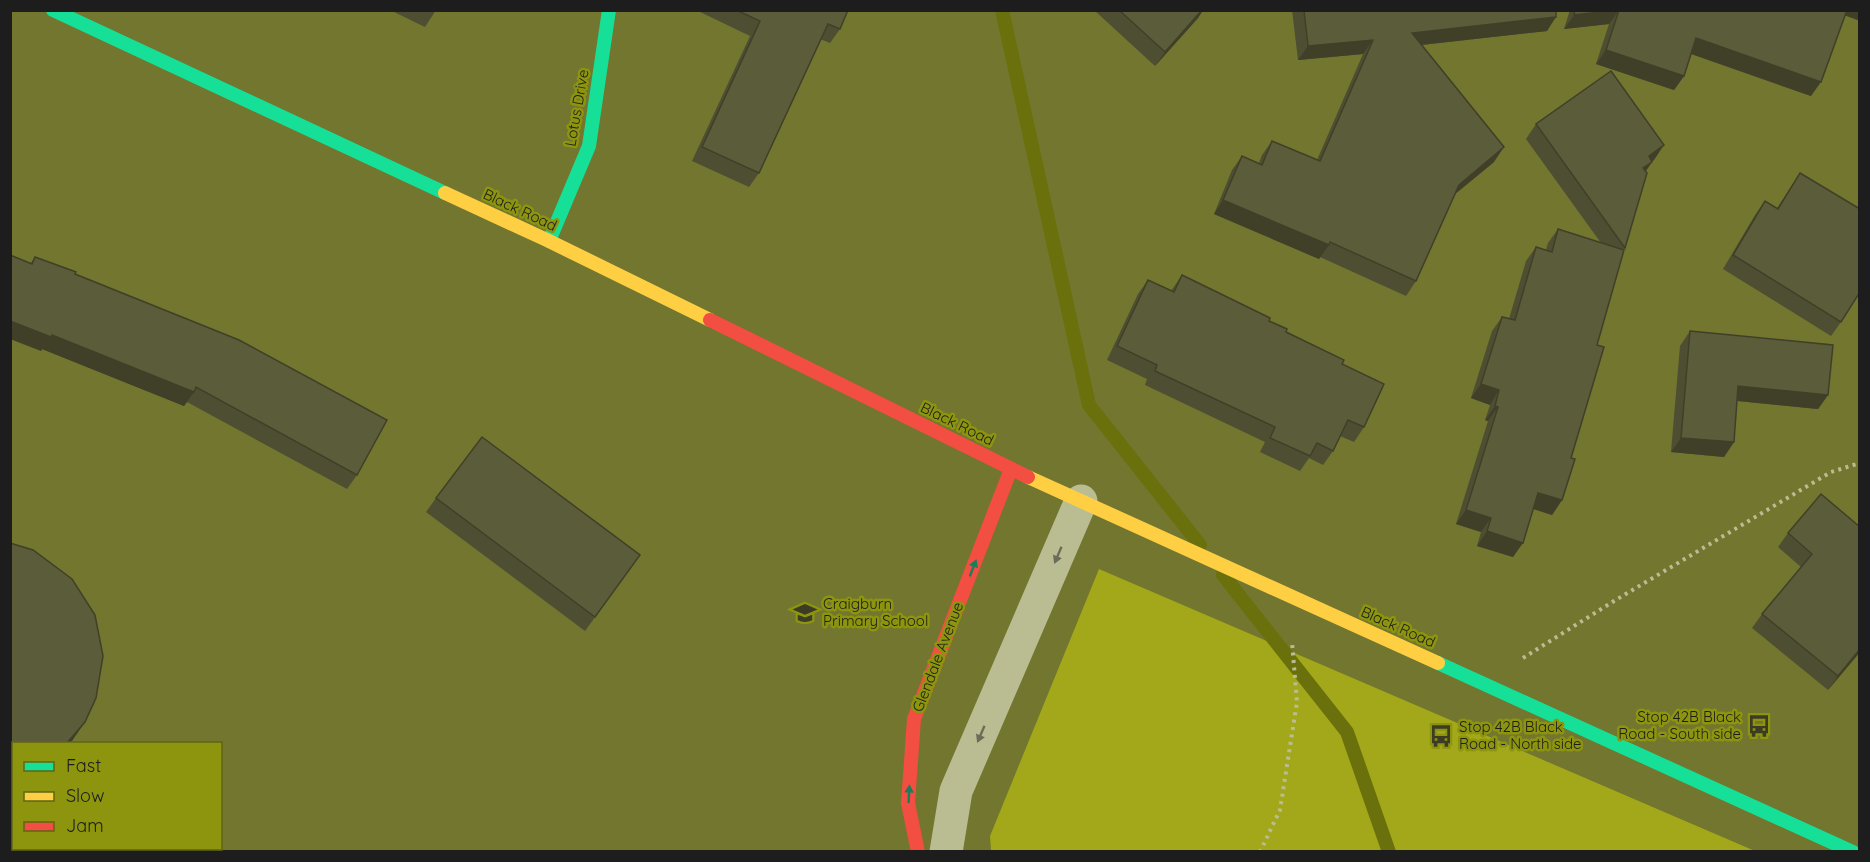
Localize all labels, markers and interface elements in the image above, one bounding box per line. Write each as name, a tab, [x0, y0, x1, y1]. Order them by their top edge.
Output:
street label: Lotus Drive	[560, 68, 593, 148]
street label: Black Road	[480, 184, 560, 235]
street label: Black Road	[917, 398, 997, 449]
one-way arrow	[1053, 546, 1062, 564]
one-way arrow	[968, 559, 978, 577]
place label: Craigburn Primary School	[823, 594, 928, 630]
street label: Glendale Avenue	[908, 599, 967, 714]
school or university icon: Craigburn Primary School	[792, 600, 818, 626]
street label: Black Road	[1358, 602, 1438, 651]
place label: Stop 42B Black Road - South side	[1618, 707, 1741, 743]
bus stop icon: Stop 42B Black Road - South side	[1746, 713, 1772, 739]
place label: Stop 42B Black Road - North side	[1459, 717, 1582, 753]
bus stop icon: Stop 42B Black Road - North side	[1428, 723, 1454, 749]
one-way arrow	[976, 725, 985, 743]
legend	[12, 742, 222, 850]
text: Fast	[66, 754, 101, 777]
text: Slow	[66, 784, 104, 807]
one-way arrow	[904, 785, 913, 804]
text: Jam	[66, 814, 104, 837]

